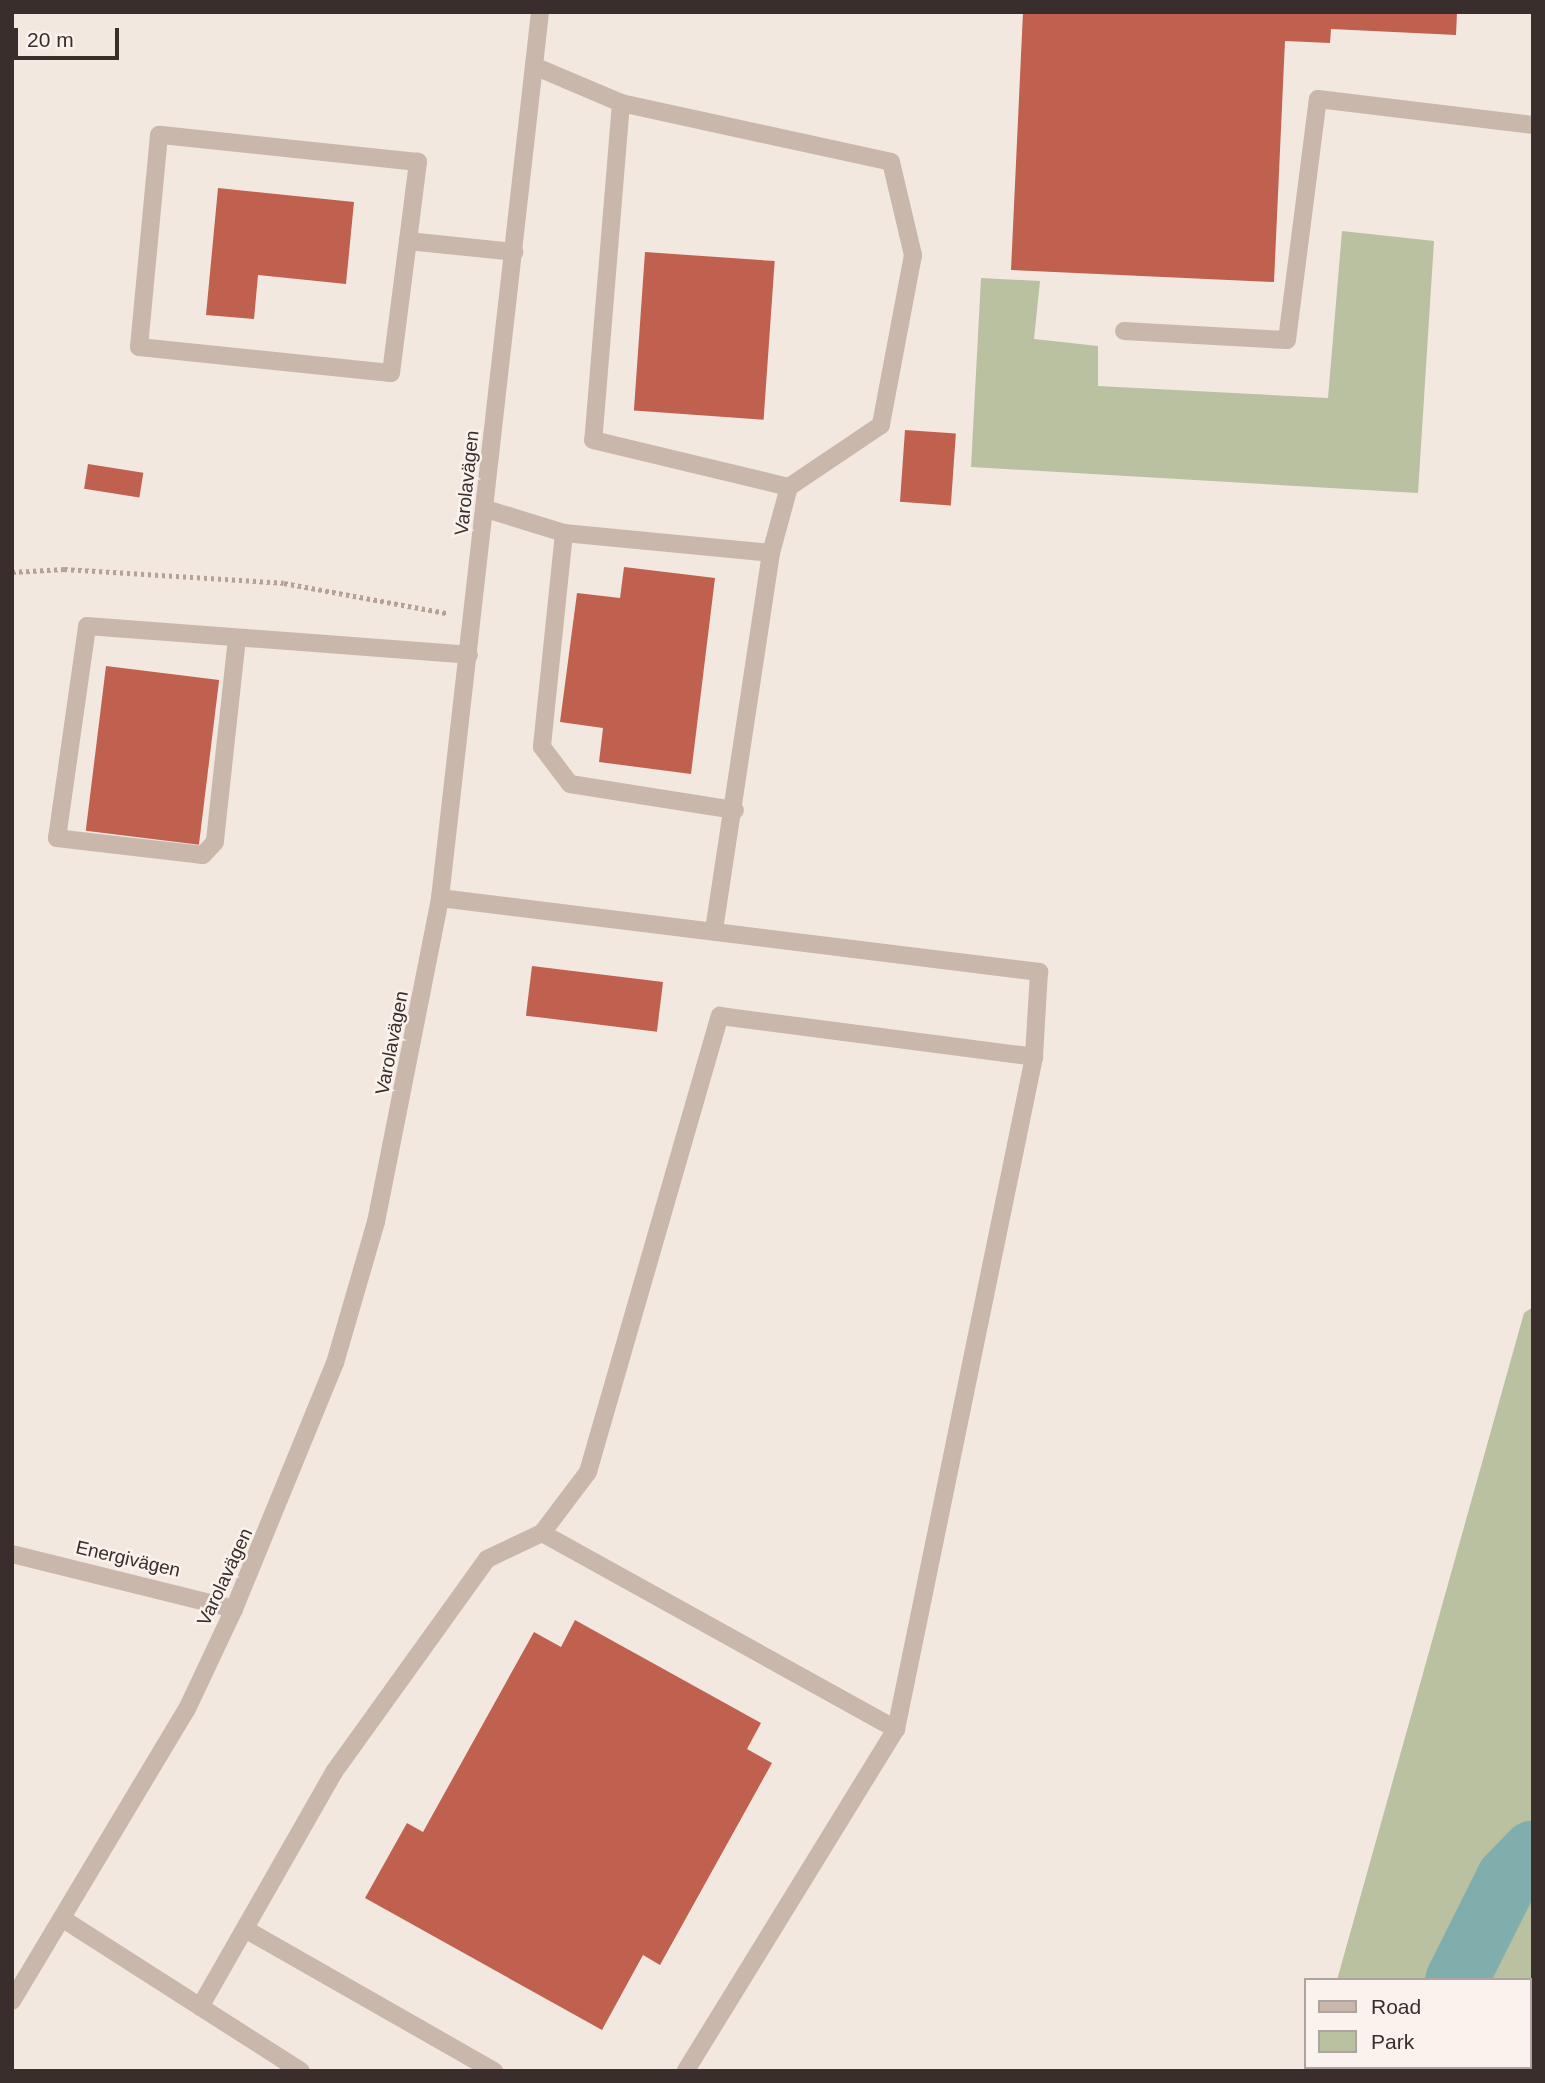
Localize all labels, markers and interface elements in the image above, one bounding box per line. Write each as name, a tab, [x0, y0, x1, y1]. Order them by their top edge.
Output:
scale bar	[18, 14, 122, 58]
text: 20 m	[27, 28, 74, 51]
street label: Varolavägen	[450, 429, 484, 537]
street label: Varolavägen	[371, 989, 413, 1097]
street label: Varolavägen	[192, 1524, 258, 1630]
street label: Energivägen	[73, 1536, 183, 1582]
legend	[1304, 1978, 1531, 2069]
text: Road	[1371, 1995, 1421, 2018]
text: Park	[1371, 2030, 1414, 2053]

